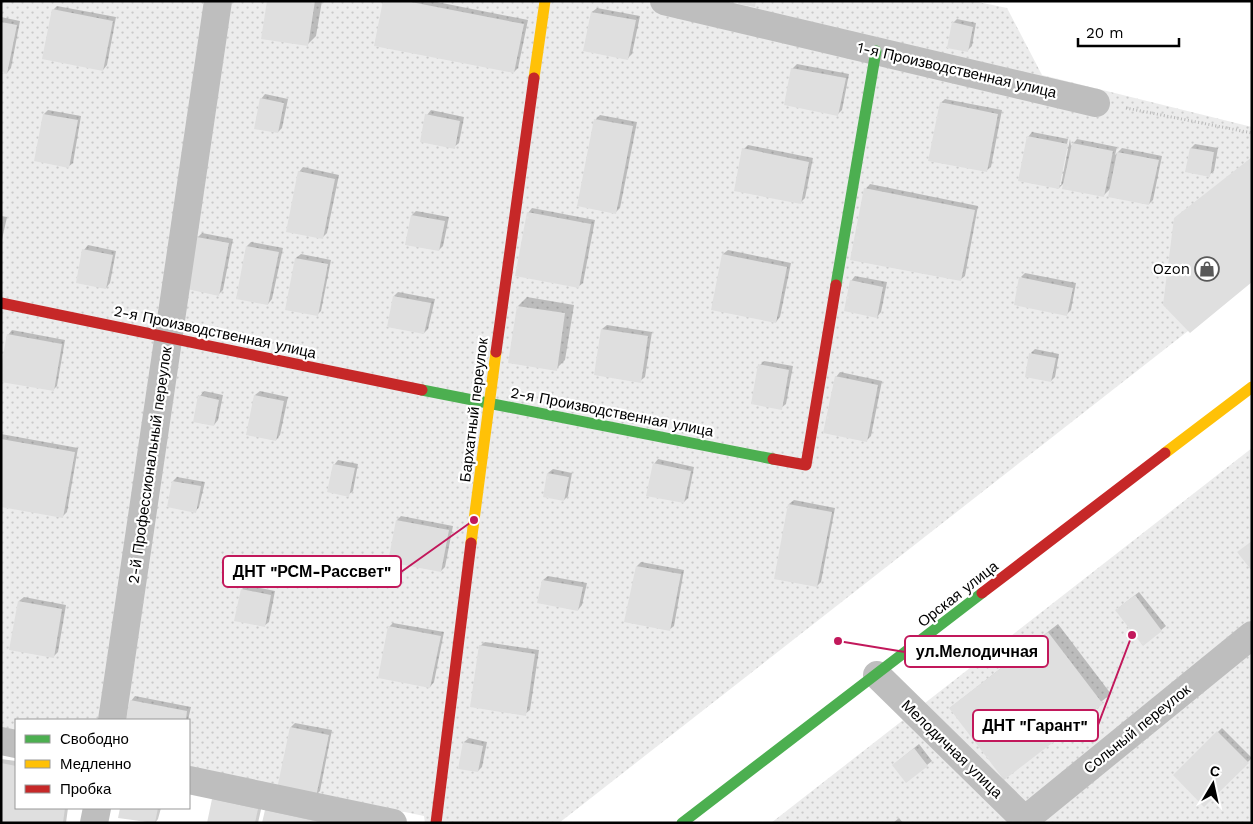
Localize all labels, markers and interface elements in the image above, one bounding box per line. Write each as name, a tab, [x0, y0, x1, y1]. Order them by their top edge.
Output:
scale bar	[1078, 15, 1179, 47]
text: 20 m	[1086, 24, 1124, 42]
street label: 1-я Производственная улица	[856, 38, 1059, 102]
shop icon: Ozon	[1194, 256, 1220, 282]
place label: Ozon	[1153, 260, 1190, 278]
street label: 2-я Производственная улица	[112, 302, 319, 362]
street label: Бархатный переулок	[456, 336, 492, 483]
street label: 2-й Профессиональный переулок	[124, 345, 176, 585]
street label: 2-я Производственная улица	[509, 383, 716, 441]
callout: ДНТ "РСМ-Рассвет"	[223, 556, 401, 587]
street label: Орская улица	[914, 557, 1002, 631]
text: ДНТ "РСМ-Рассвет"	[233, 562, 391, 581]
callout: ул.Мелодичная	[905, 636, 1048, 667]
text: ул.Мелодичная	[916, 642, 1038, 661]
street label: Сольный переулок	[1080, 680, 1194, 778]
street label: Мелодичная улица	[898, 696, 1007, 802]
callout: ДНТ "Гарант"	[973, 710, 1098, 741]
text: ДНТ "Гарант"	[982, 716, 1088, 735]
legend	[15, 719, 190, 809]
text: Свободно	[60, 730, 129, 748]
text: Медленно	[60, 755, 131, 773]
north arrow	[1188, 759, 1238, 809]
text: С	[1209, 762, 1221, 780]
text: Пробка	[60, 780, 112, 798]

